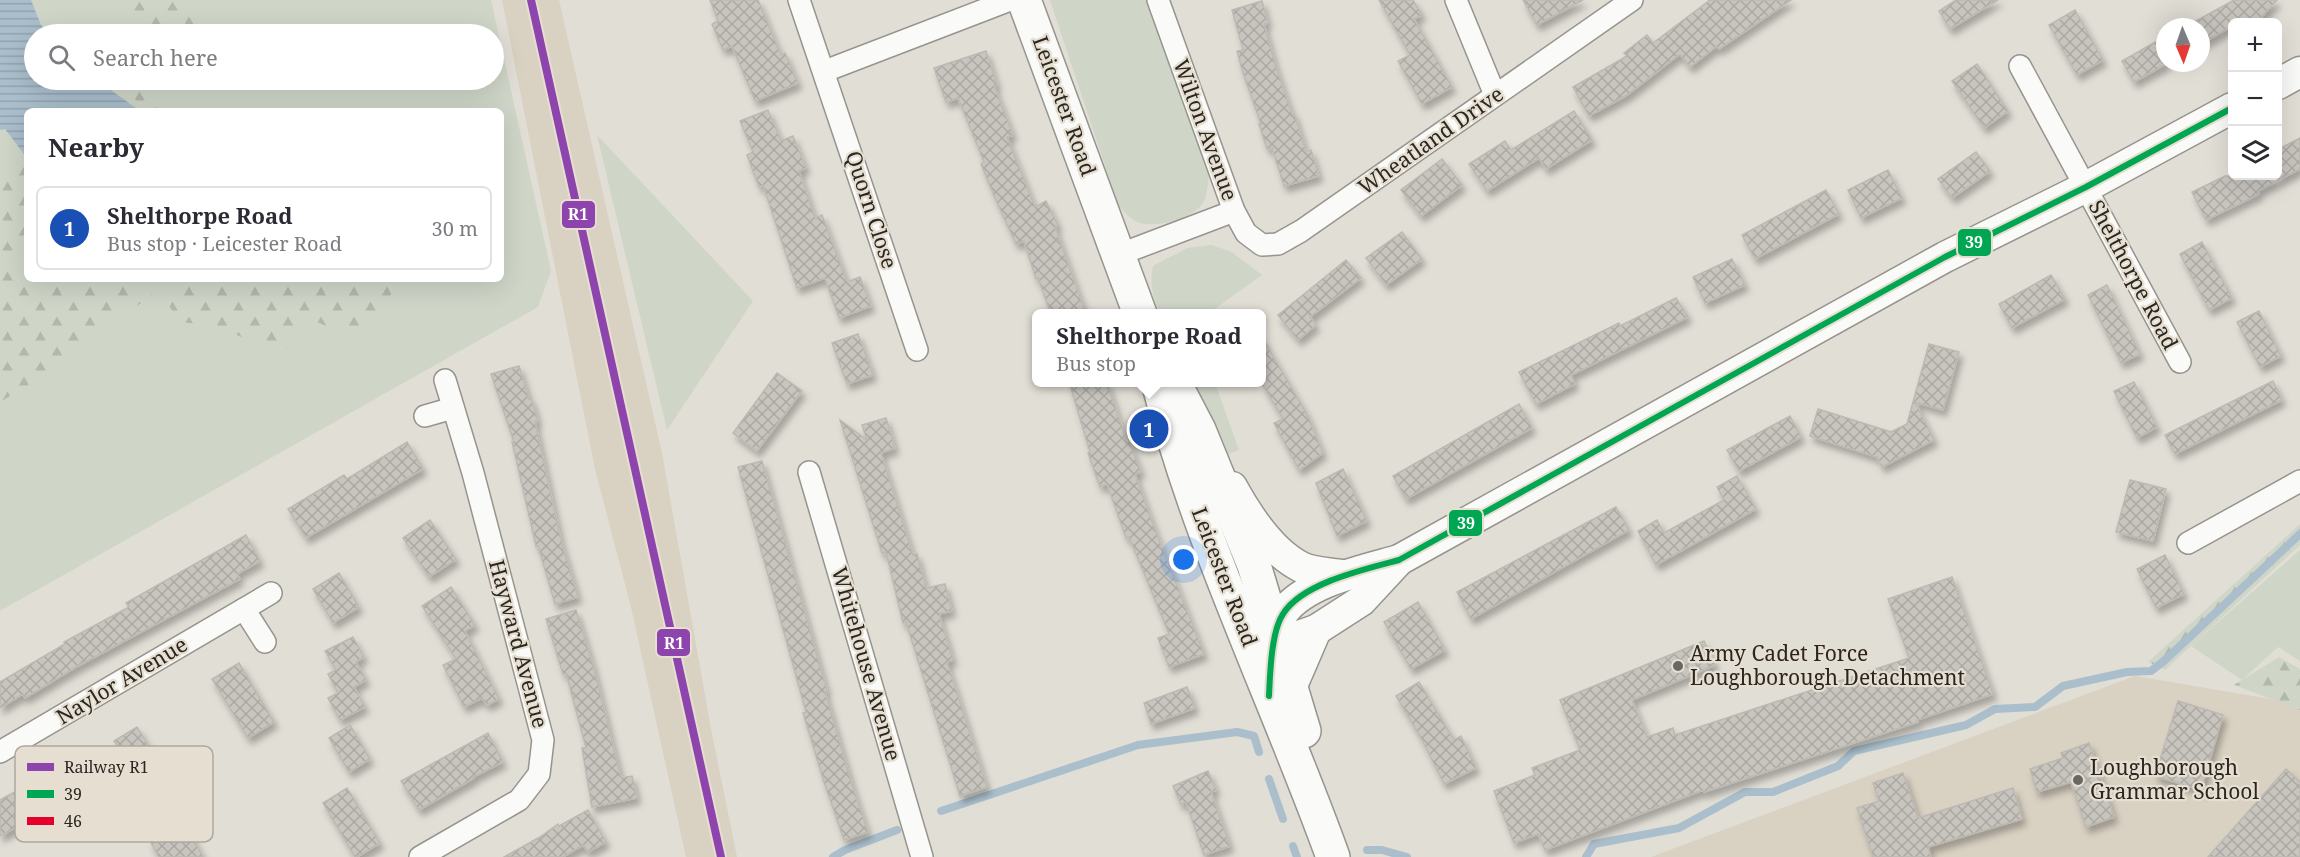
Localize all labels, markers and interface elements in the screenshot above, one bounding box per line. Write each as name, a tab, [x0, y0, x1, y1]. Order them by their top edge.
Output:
north arrow	[2156, 18, 2210, 72]
map controls	[2228, 18, 2282, 180]
button: +	[2228, 18, 2282, 72]
search box	[24, 24, 504, 90]
street label: Leicester Road	[1027, 32, 1103, 179]
icon: search	[45, 41, 78, 74]
text: Search here	[93, 42, 218, 72]
street label: Wilton Avenue	[1167, 55, 1245, 204]
button: −	[2228, 72, 2282, 126]
street label: Wheatland Drive	[1352, 80, 1509, 201]
button: layers	[2228, 126, 2282, 180]
text: Nearby	[48, 129, 144, 165]
street label: Quorn Close	[840, 147, 904, 272]
street label: Shelthorpe Road	[2083, 195, 2185, 354]
text: Shelthorpe Road	[107, 200, 292, 230]
line badge: R1	[561, 200, 596, 229]
text: R1	[568, 203, 588, 225]
text: 1	[64, 215, 75, 242]
text: 30 m	[432, 215, 478, 242]
line badge: 39	[1957, 228, 1992, 257]
text: Bus stop · Leicester Road	[107, 230, 342, 257]
text: 39	[1965, 231, 1983, 253]
popup	[1032, 309, 1266, 387]
text: Shelthorpe Road	[1056, 320, 1242, 350]
text: Bus stop	[1056, 350, 1136, 377]
pin: 1	[1130, 406, 1168, 452]
street label: Leicester Road	[1186, 503, 1264, 650]
line badge: 39	[1448, 509, 1483, 537]
text: 39	[1457, 512, 1475, 534]
your location	[1169, 545, 1198, 574]
street label: Hayward Avenue	[483, 556, 555, 731]
street label: Whitehouse Avenue	[826, 563, 908, 764]
line badge: R1	[656, 628, 691, 657]
street label: Naylor Avenue	[51, 630, 192, 730]
text: R1	[664, 632, 684, 654]
place label: Army Cadet Force Loughborough Detachment	[1690, 639, 1965, 691]
marker: Army Cadet Force Loughborough Detachment	[1671, 659, 1685, 673]
legend	[15, 746, 213, 842]
place label: Loughborough Grammar School	[2090, 753, 2259, 805]
text: Railway R1	[64, 756, 149, 778]
marker: Loughborough Grammar School	[2071, 773, 2085, 787]
text: 39	[64, 783, 82, 805]
text: 46	[64, 810, 82, 832]

